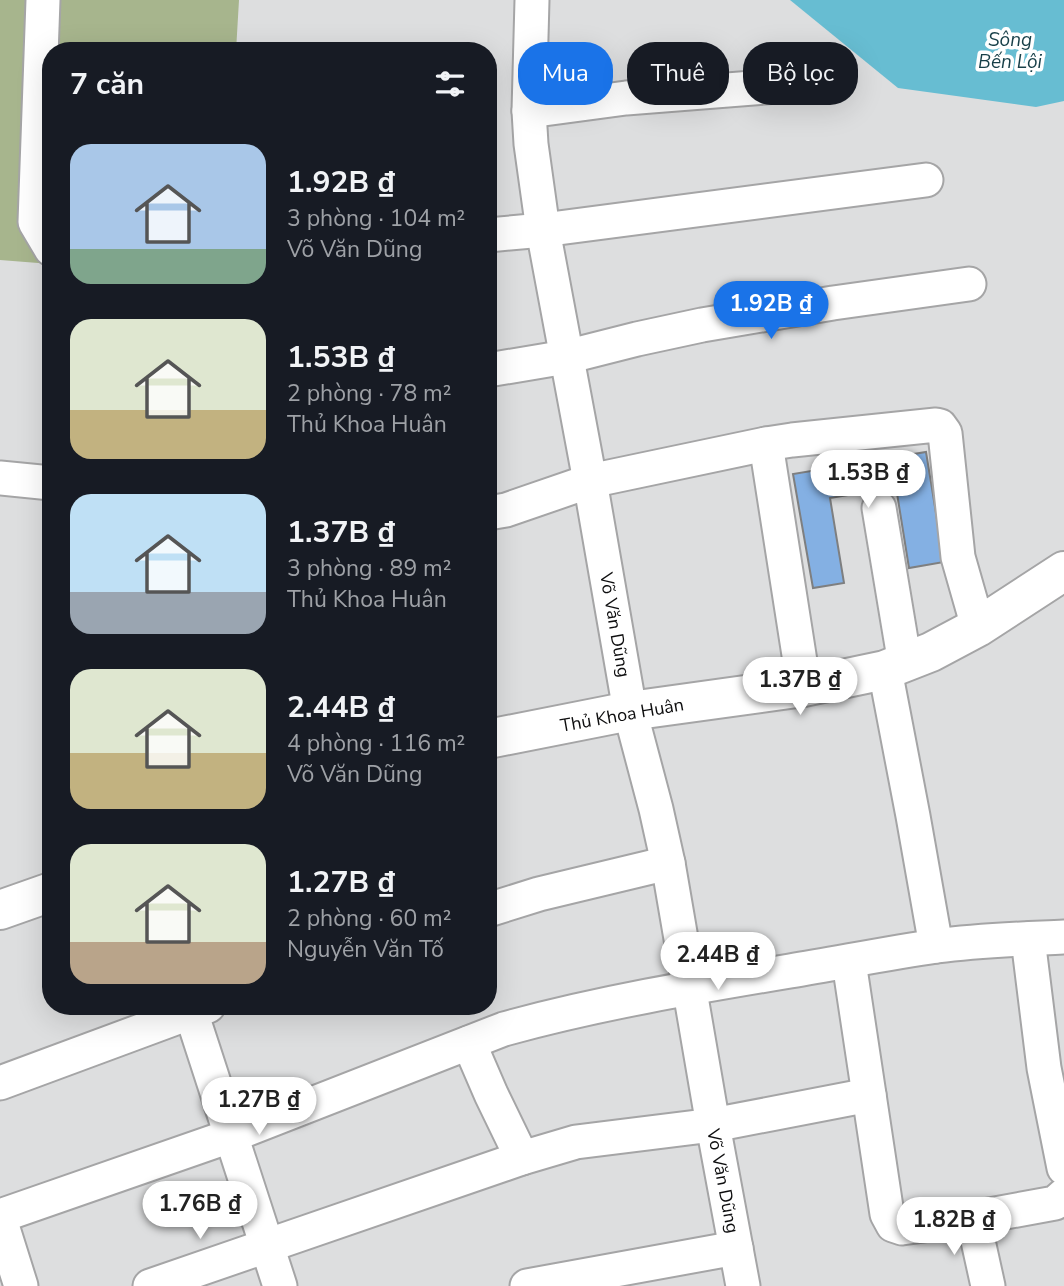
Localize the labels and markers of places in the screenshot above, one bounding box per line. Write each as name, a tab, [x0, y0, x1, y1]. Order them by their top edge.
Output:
pin: 1.92B ₫	[706, 282, 836, 341]
pin: 1.53B ₫	[803, 450, 933, 510]
pin: 1.37B ₫	[735, 658, 865, 717]
pin: 2.44B ₫	[653, 932, 783, 992]
pin: 1.27B ₫	[194, 1078, 324, 1137]
pin: 1.76B ₫	[135, 1182, 265, 1241]
pin: 1.82B ₫	[889, 1198, 1019, 1257]

